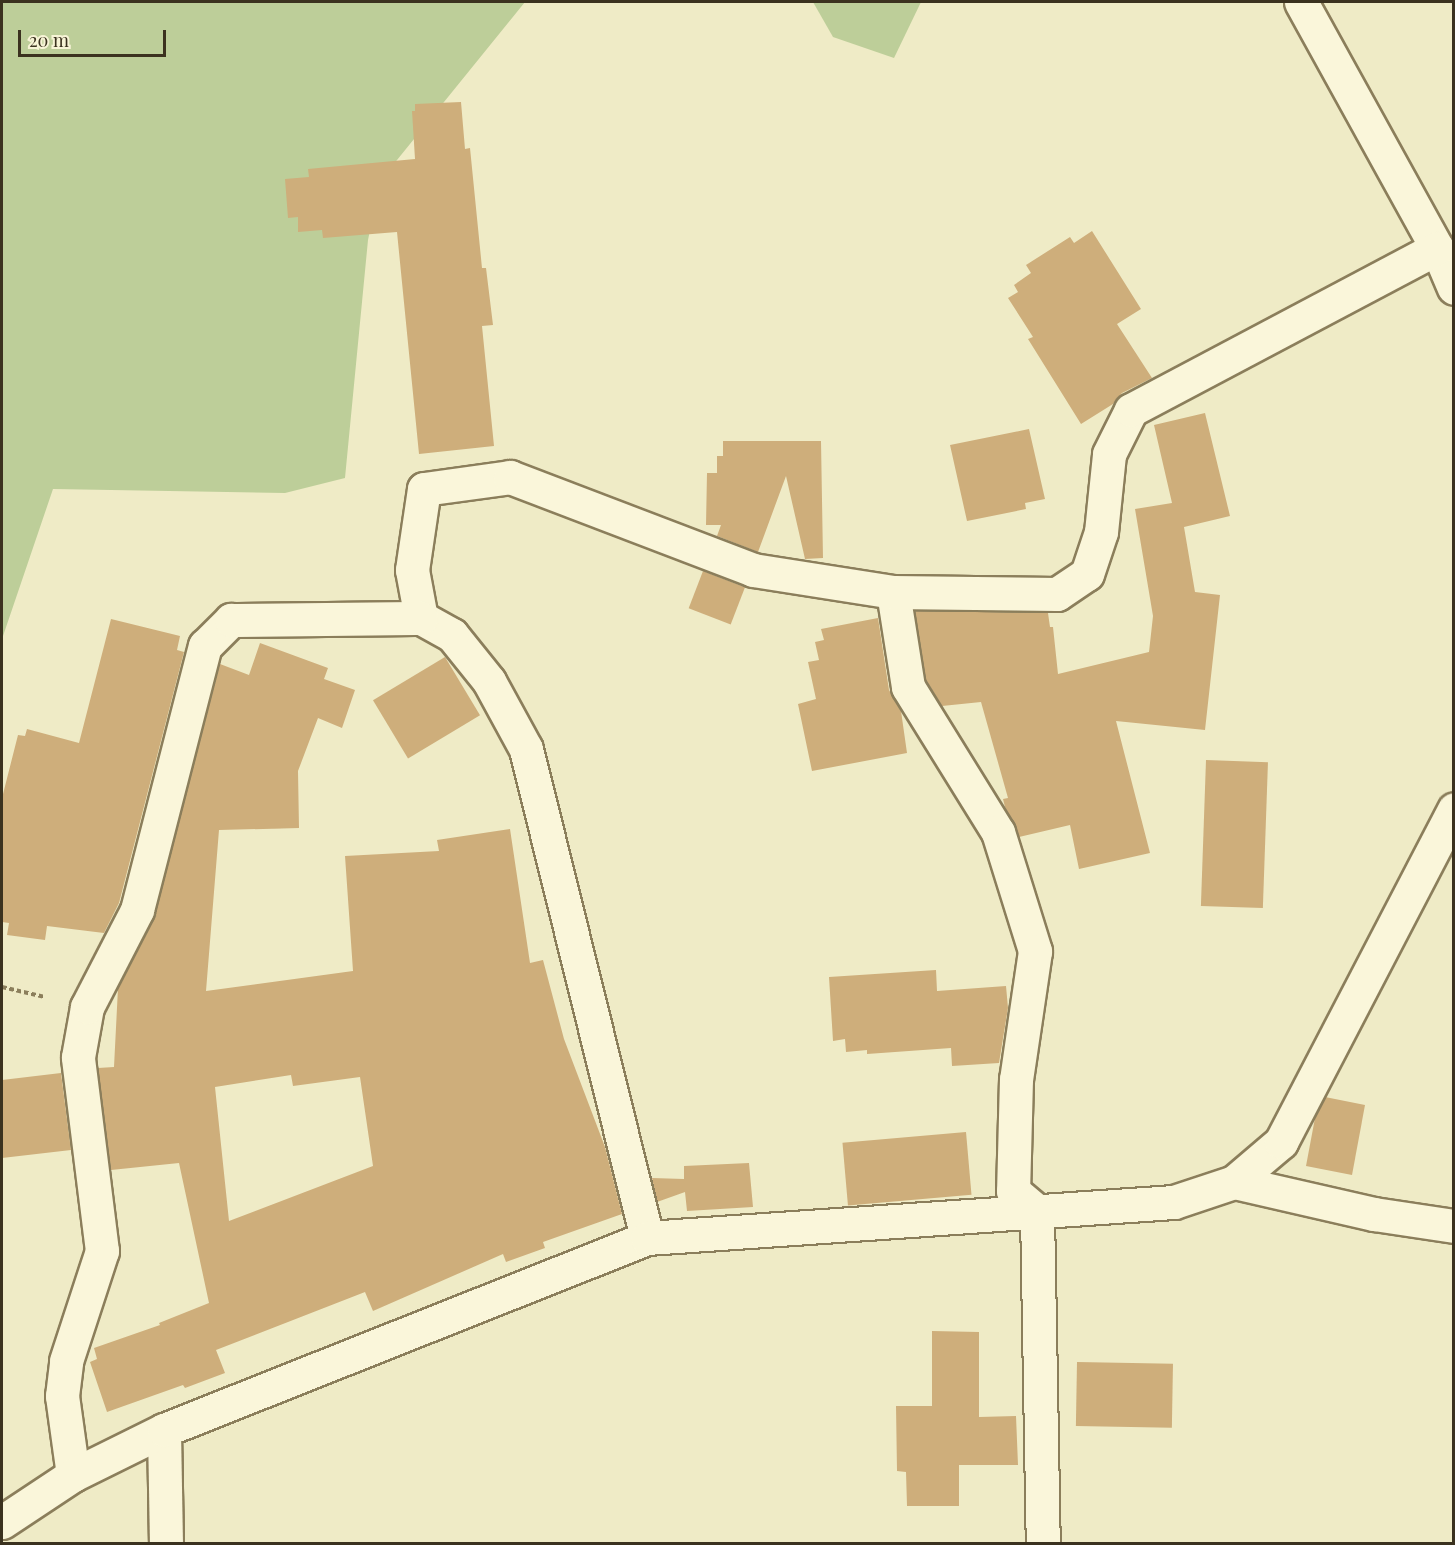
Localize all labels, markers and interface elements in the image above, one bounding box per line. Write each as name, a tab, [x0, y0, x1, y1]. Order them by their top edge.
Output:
scale bar	[21, 18, 170, 56]
text: 20 m	[29, 28, 69, 52]

